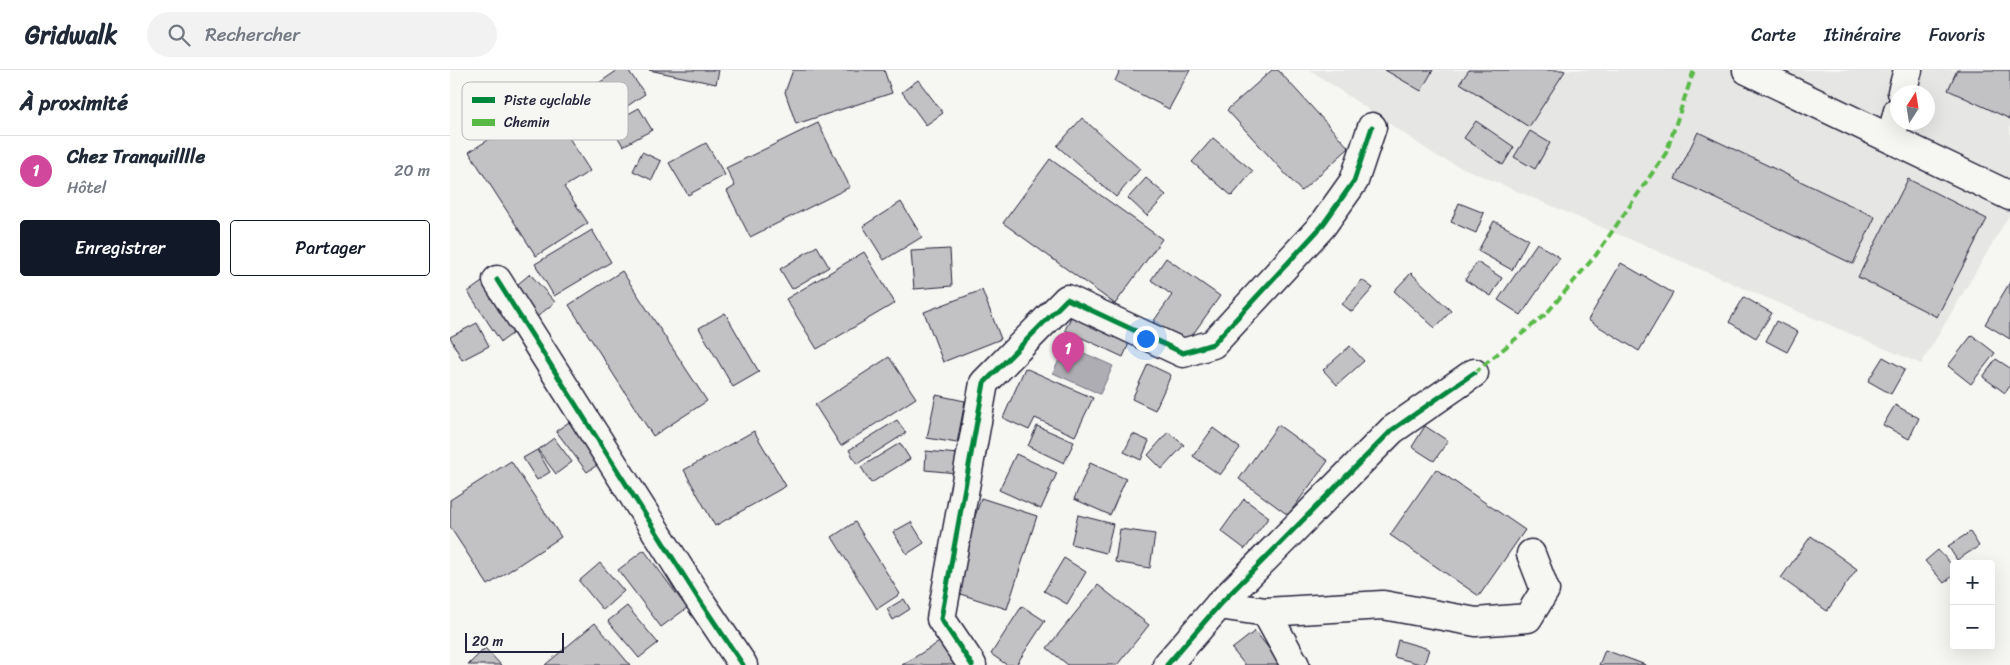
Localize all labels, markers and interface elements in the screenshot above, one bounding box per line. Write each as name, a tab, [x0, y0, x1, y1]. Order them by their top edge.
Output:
search box	[147, 12, 497, 57]
text: Gridwalk	[25, 14, 117, 56]
text: Rechercher	[205, 18, 300, 51]
text: Carte	[1751, 19, 1796, 51]
text: Itinéraire	[1824, 19, 1901, 51]
text: Favoris	[1929, 19, 1985, 51]
icon: search	[165, 21, 193, 49]
legend	[462, 82, 628, 140]
text: À proximité	[20, 84, 128, 122]
north arrow	[1890, 85, 1935, 130]
text: Piste cyclable	[504, 88, 591, 113]
text: Chemin	[504, 110, 550, 135]
text: Chez Tranquilllle	[67, 140, 205, 173]
text: 1	[33, 156, 39, 185]
text: 20 m	[394, 156, 430, 185]
text: Hôtel	[67, 173, 106, 202]
button: Enregistrer	[20, 220, 220, 276]
button: Partager	[230, 220, 430, 276]
your location	[1133, 326, 1159, 352]
pin: 1	[1052, 332, 1084, 373]
map controls	[1950, 560, 1995, 650]
button: +	[1950, 560, 1995, 605]
button: −	[1950, 605, 1995, 650]
text: 20 m	[472, 629, 503, 654]
scale bar	[465, 630, 564, 653]

